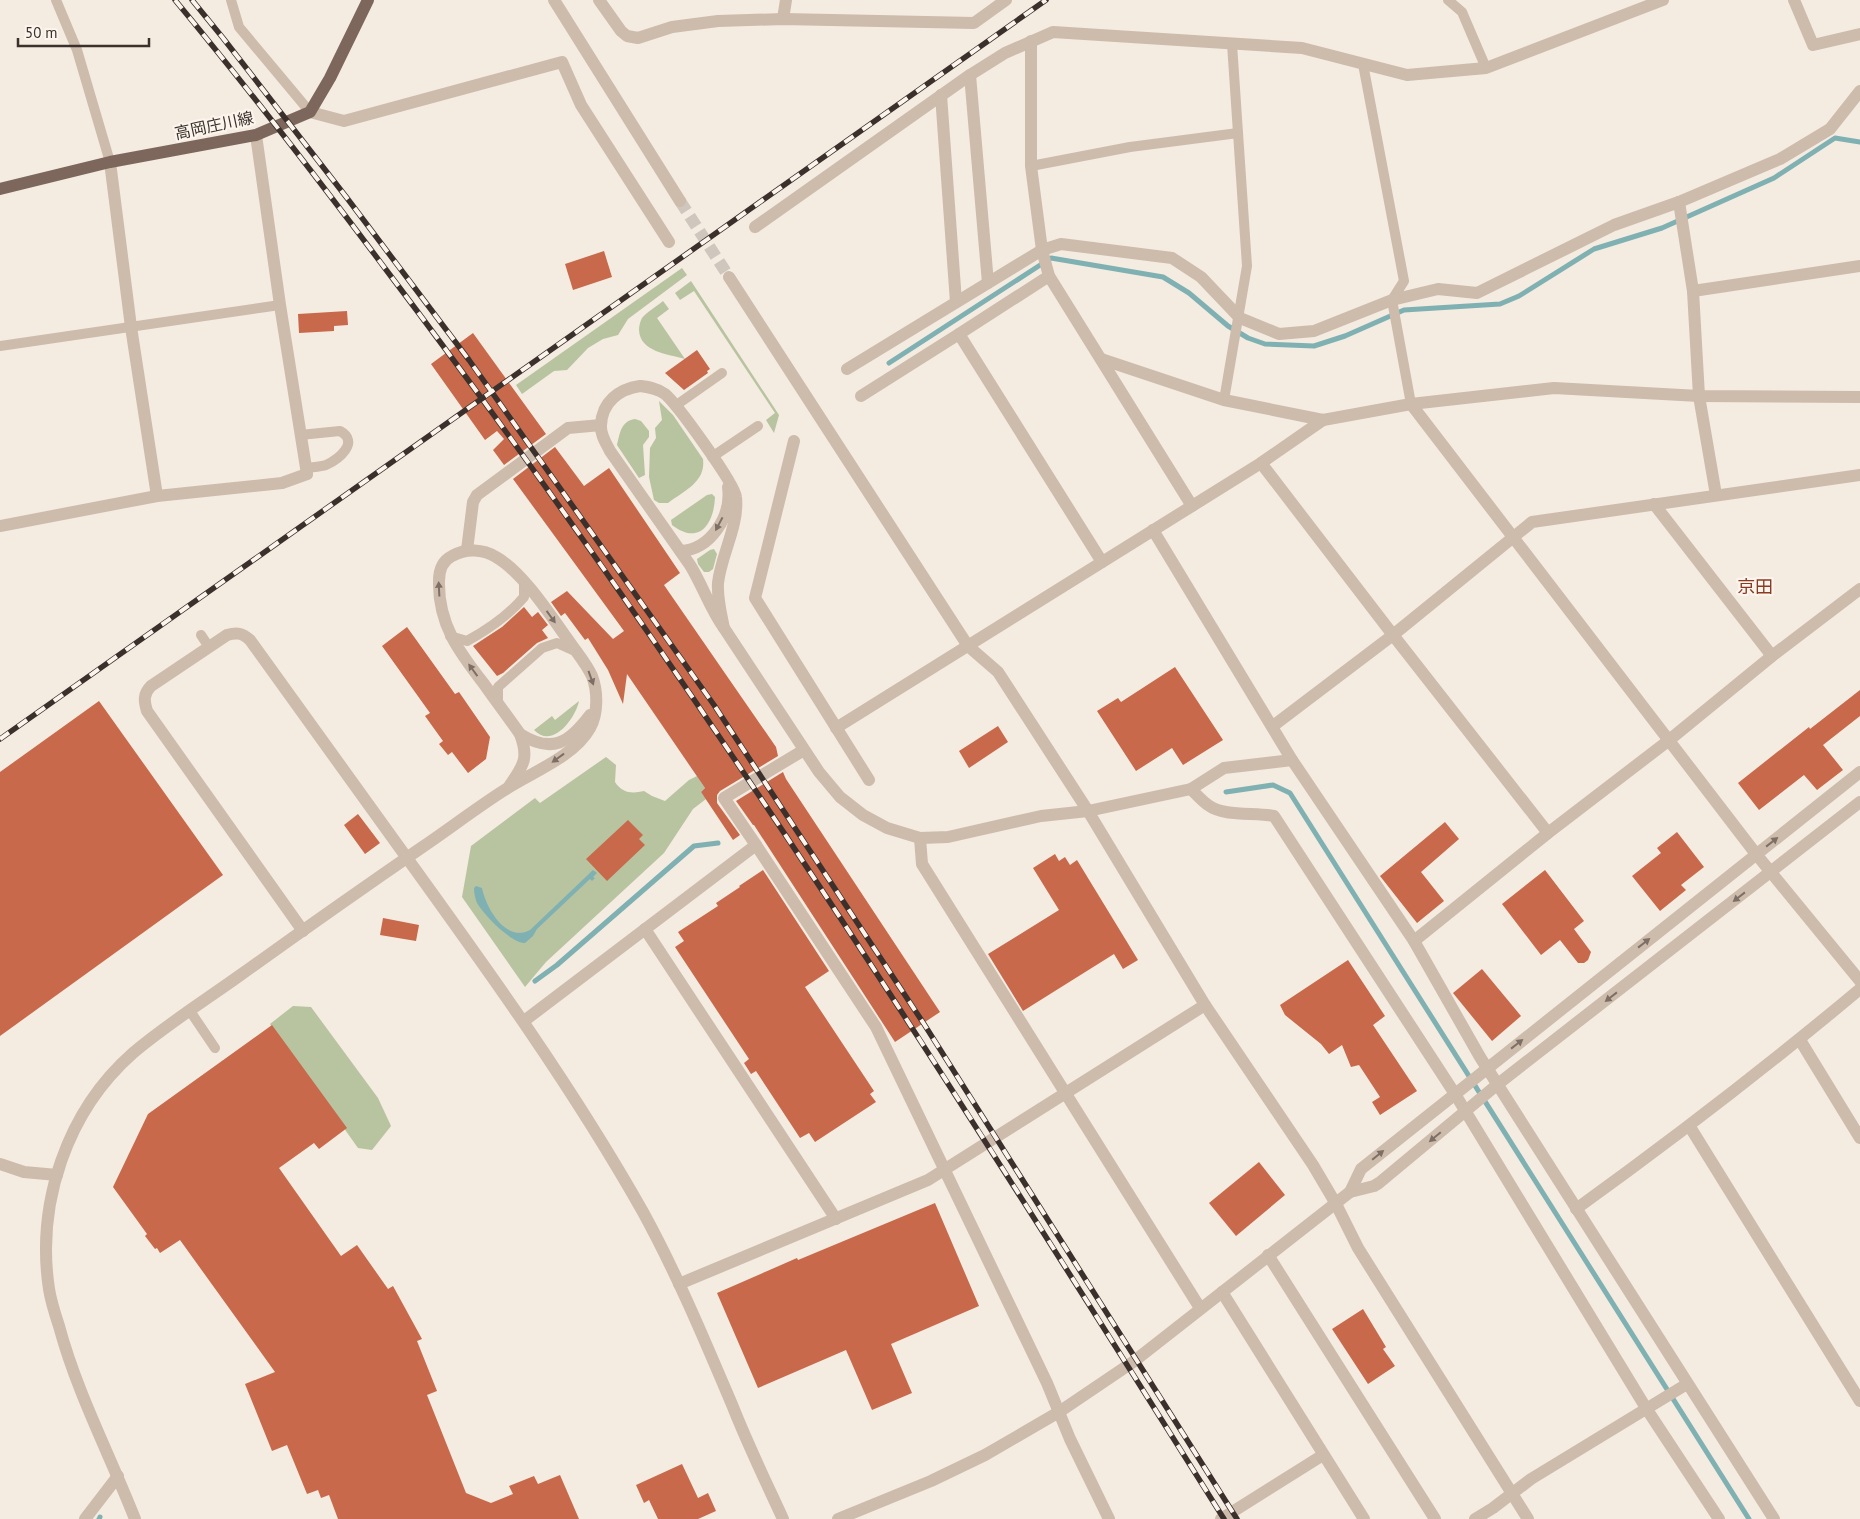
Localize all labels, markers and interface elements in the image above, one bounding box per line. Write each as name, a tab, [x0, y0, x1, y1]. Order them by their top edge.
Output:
scale bar	[18, 15, 149, 47]
text: 50 m	[25, 23, 58, 42]
street label: 高岡庄川線	[173, 107, 255, 143]
one-way arrow	[715, 518, 724, 531]
district label: 京田	[1737, 575, 1773, 598]
one-way arrow	[435, 581, 443, 597]
one-way arrow	[546, 610, 557, 623]
one-way arrow	[468, 664, 479, 677]
one-way arrow	[587, 671, 595, 686]
one-way arrow	[551, 753, 565, 763]
one-way arrow	[1765, 837, 1778, 848]
one-way arrow	[1732, 892, 1746, 902]
one-way arrow	[1637, 938, 1651, 948]
one-way arrow	[1605, 991, 1618, 1002]
one-way arrow	[1510, 1039, 1524, 1049]
one-way arrow	[1428, 1131, 1441, 1142]
one-way arrow	[1372, 1149, 1385, 1160]

